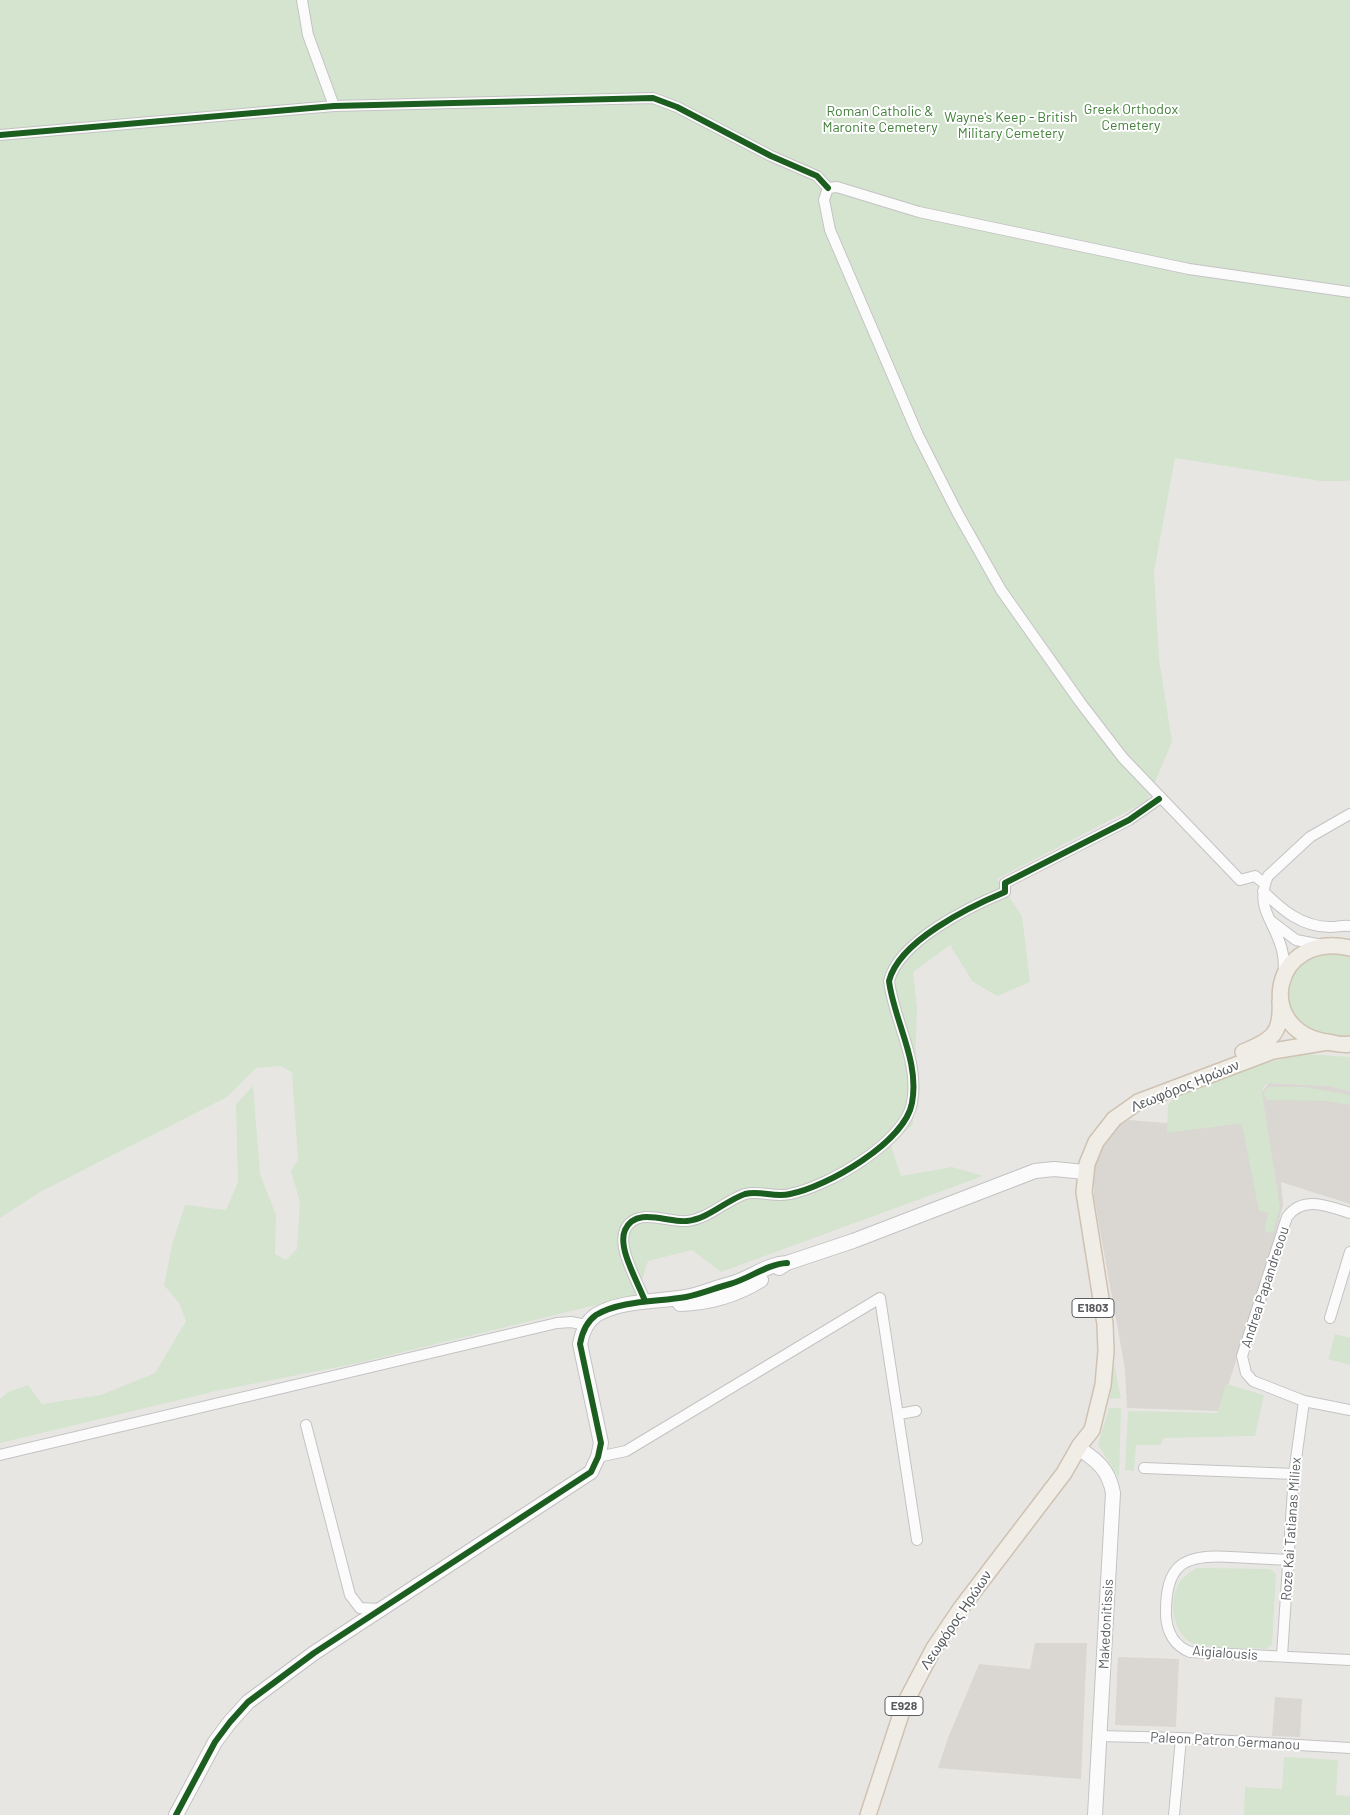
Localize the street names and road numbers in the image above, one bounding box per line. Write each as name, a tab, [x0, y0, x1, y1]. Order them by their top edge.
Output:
street label: Λεωφόρος Ηρώων	[1128, 1057, 1242, 1115]
street label: Andrea Papandreoou	[1237, 1224, 1293, 1350]
road number: E1803	[1072, 1299, 1114, 1318]
street label: Roze Kai Tatianas Miliex	[1278, 1457, 1304, 1601]
street label: Λεωφόρος Ηρώων	[917, 1567, 995, 1673]
street label: Makedonitissis	[1095, 1579, 1117, 1669]
street label: Aigialousis	[1192, 1642, 1258, 1664]
road number: E928	[885, 1696, 923, 1715]
street label: Paleon Patron Germanou	[1150, 1729, 1300, 1753]

